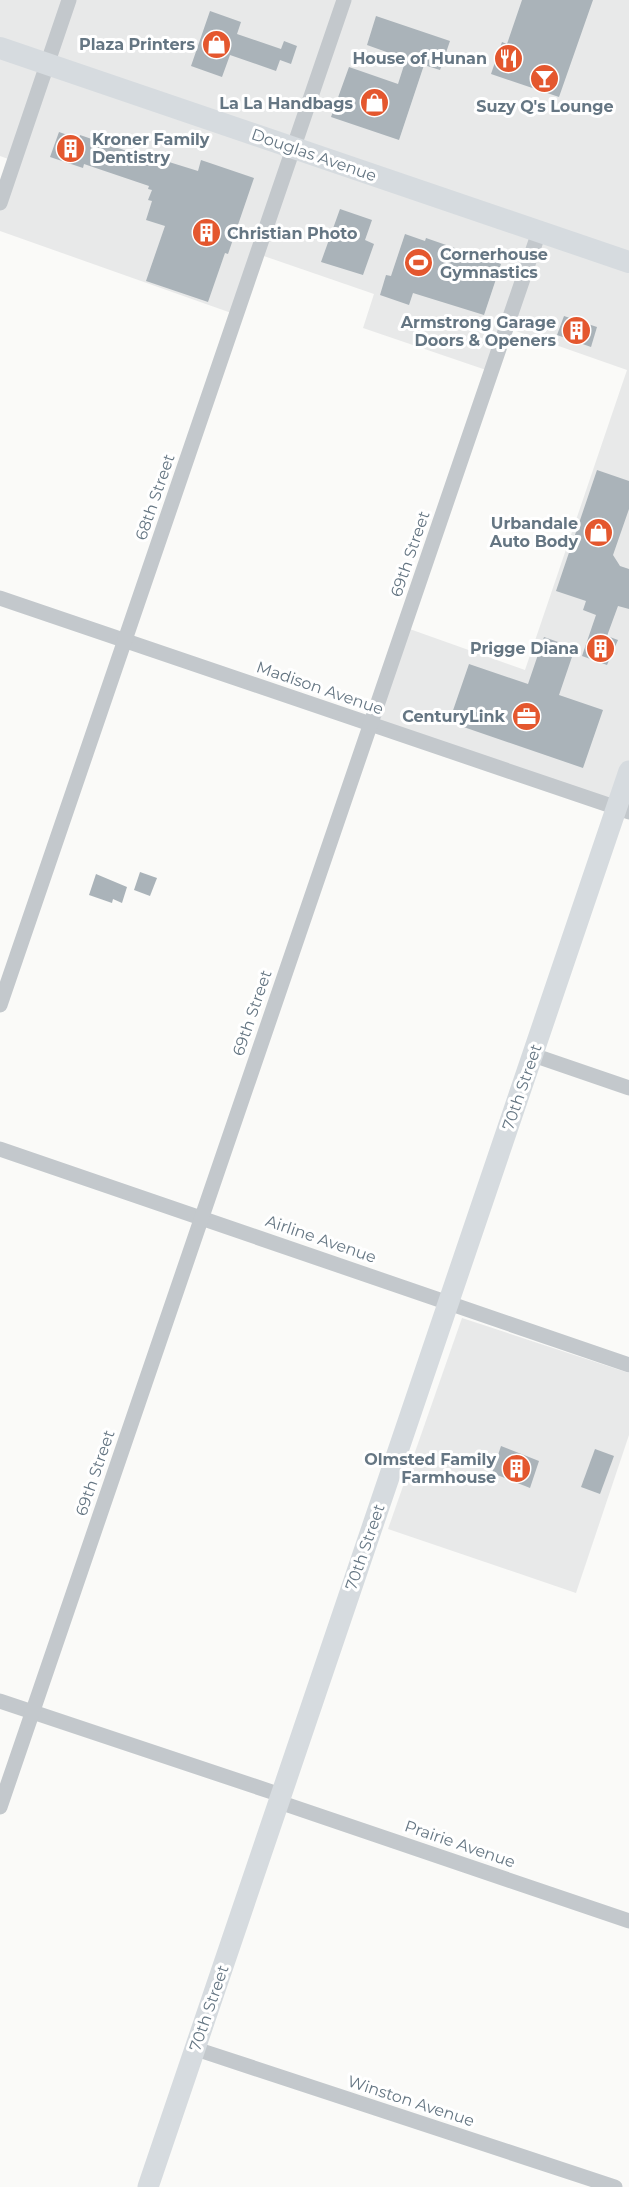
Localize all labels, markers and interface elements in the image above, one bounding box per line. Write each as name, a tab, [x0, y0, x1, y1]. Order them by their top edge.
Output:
shop icon: Plaza Printers	[200, 28, 232, 60]
place label: Plaza Printers	[79, 35, 195, 54]
restaurant icon: House of Hunan	[492, 42, 524, 74]
place label: House of Hunan	[352, 49, 487, 68]
bar icon: Suzy Q's Lounge	[529, 62, 561, 94]
shop icon: La La Handbags	[358, 87, 390, 119]
place label: La La Handbags	[219, 94, 353, 113]
place label: Suzy Q's Lounge	[476, 97, 614, 116]
street label: Douglas Avenue	[249, 125, 379, 185]
place label: Kroner Family Dentistry	[92, 130, 210, 167]
building icon: Kroner Family Dentistry	[55, 132, 87, 164]
building icon: Christian Photo	[190, 217, 222, 249]
place label: Christian Photo	[227, 224, 358, 243]
place label: Cornerhouse Gymnastics	[440, 245, 548, 282]
sports icon: Cornerhouse Gymnastics	[403, 247, 435, 279]
place label: Armstrong Garage Doors & Openers	[400, 313, 556, 350]
building icon: Armstrong Garage Doors & Openers	[561, 315, 593, 347]
street label: 68th Street	[131, 451, 179, 543]
street label: 69th Street	[386, 508, 434, 599]
place label: Urbandale Auto Body	[489, 514, 578, 551]
shop icon: Urbandale Auto Body	[583, 516, 615, 548]
building icon: Prigge Diana	[584, 632, 616, 664]
place label: Prigge Diana	[470, 639, 579, 658]
street label: Madison Avenue	[254, 657, 386, 719]
office icon: CenturyLink	[510, 700, 542, 732]
place label: CenturyLink	[402, 707, 506, 726]
street label: 69th Street	[228, 967, 276, 1058]
street label: 70th Street	[498, 1041, 546, 1133]
street label: Airline Avenue	[263, 1211, 379, 1267]
street label: 69th Street	[71, 1427, 119, 1518]
place label: Olmsted Family Farmhouse	[364, 1450, 496, 1487]
building icon: Olmsted Family Farmhouse	[501, 1452, 533, 1484]
street label: 70th Street	[341, 1501, 389, 1593]
street label: Prairie Avenue	[402, 1816, 518, 1872]
street label: 70th Street	[185, 1962, 233, 2054]
street label: Winston Avenue	[345, 2072, 477, 2130]

